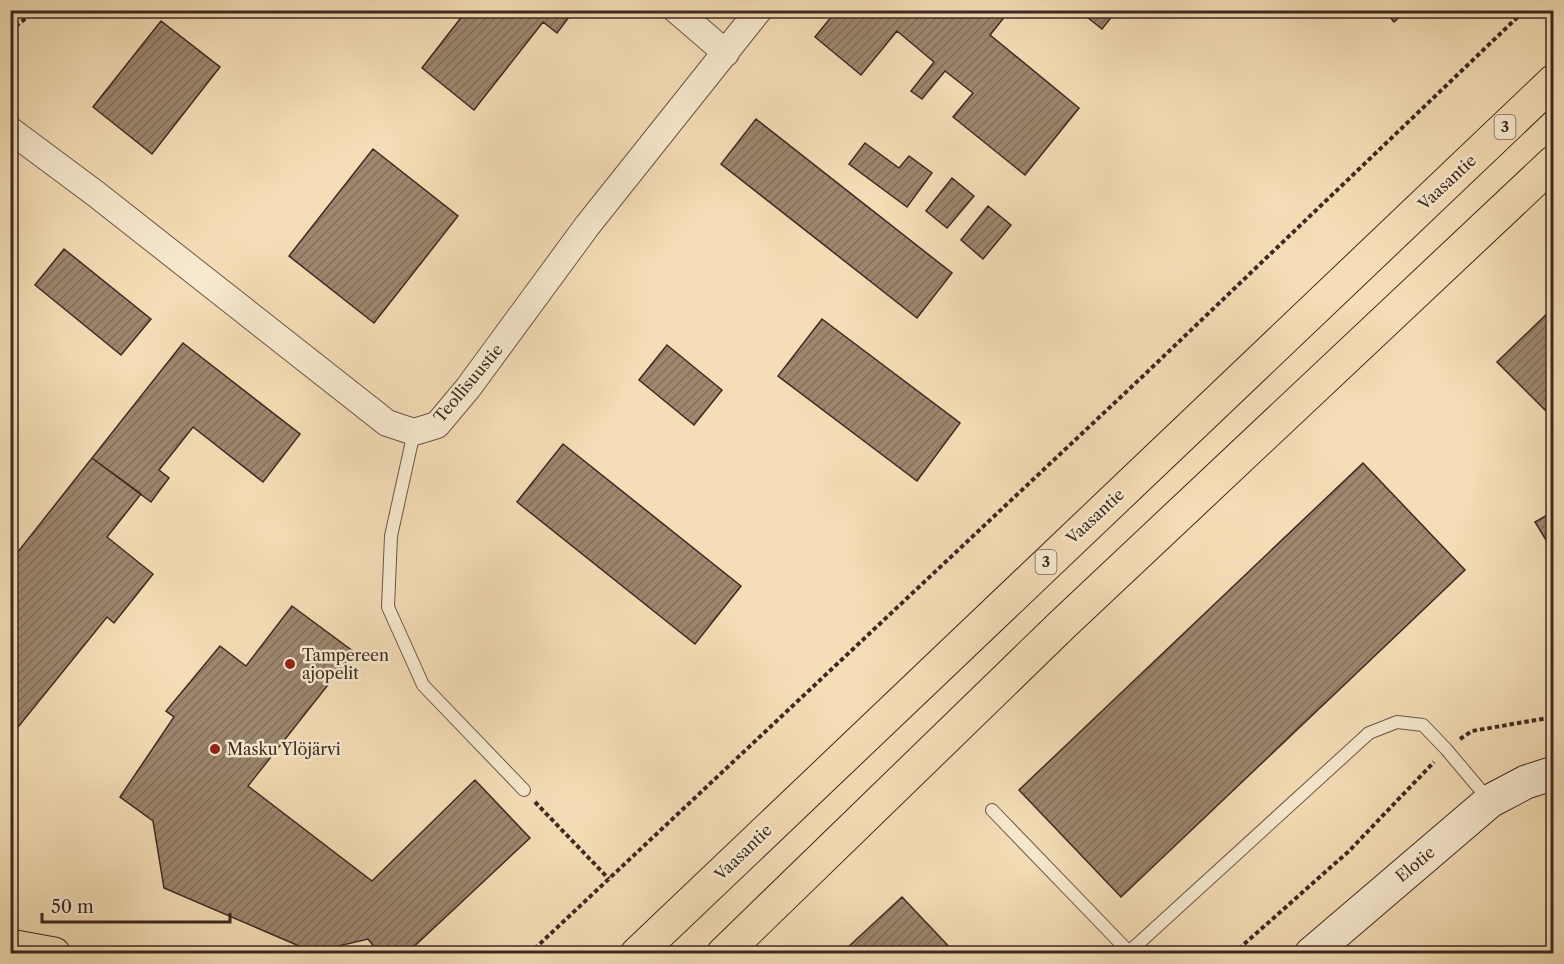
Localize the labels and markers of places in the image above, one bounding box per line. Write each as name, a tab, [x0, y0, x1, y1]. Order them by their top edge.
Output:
place label: Tampereen ajopelit	[302, 645, 389, 683]
marker: Tampereen ajopelit	[283, 657, 297, 671]
place label: Masku Ylöjärvi	[227, 739, 341, 759]
marker: Masku Ylöjärvi	[208, 742, 222, 756]

